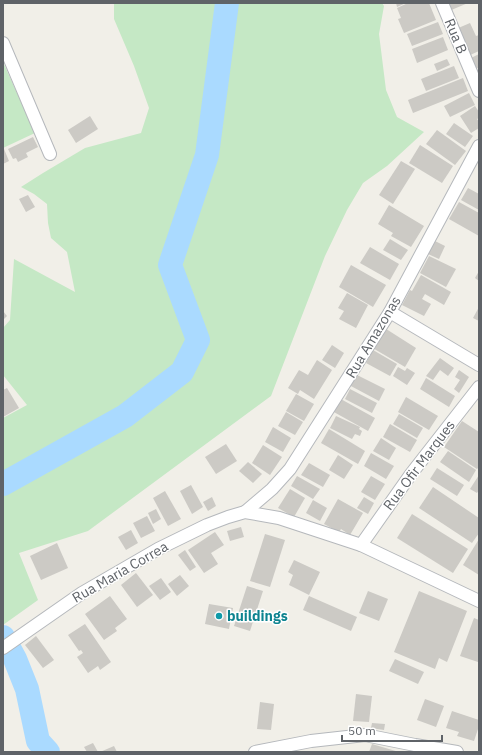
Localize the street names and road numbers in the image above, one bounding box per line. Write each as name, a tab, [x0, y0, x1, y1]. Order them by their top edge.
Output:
street label: Rua B	[441, 16, 471, 56]
street label: Rua Amazonas	[341, 292, 405, 381]
street label: Rua Ofir Marques	[379, 416, 459, 514]
street label: Rua Maria Correa	[69, 537, 172, 607]

